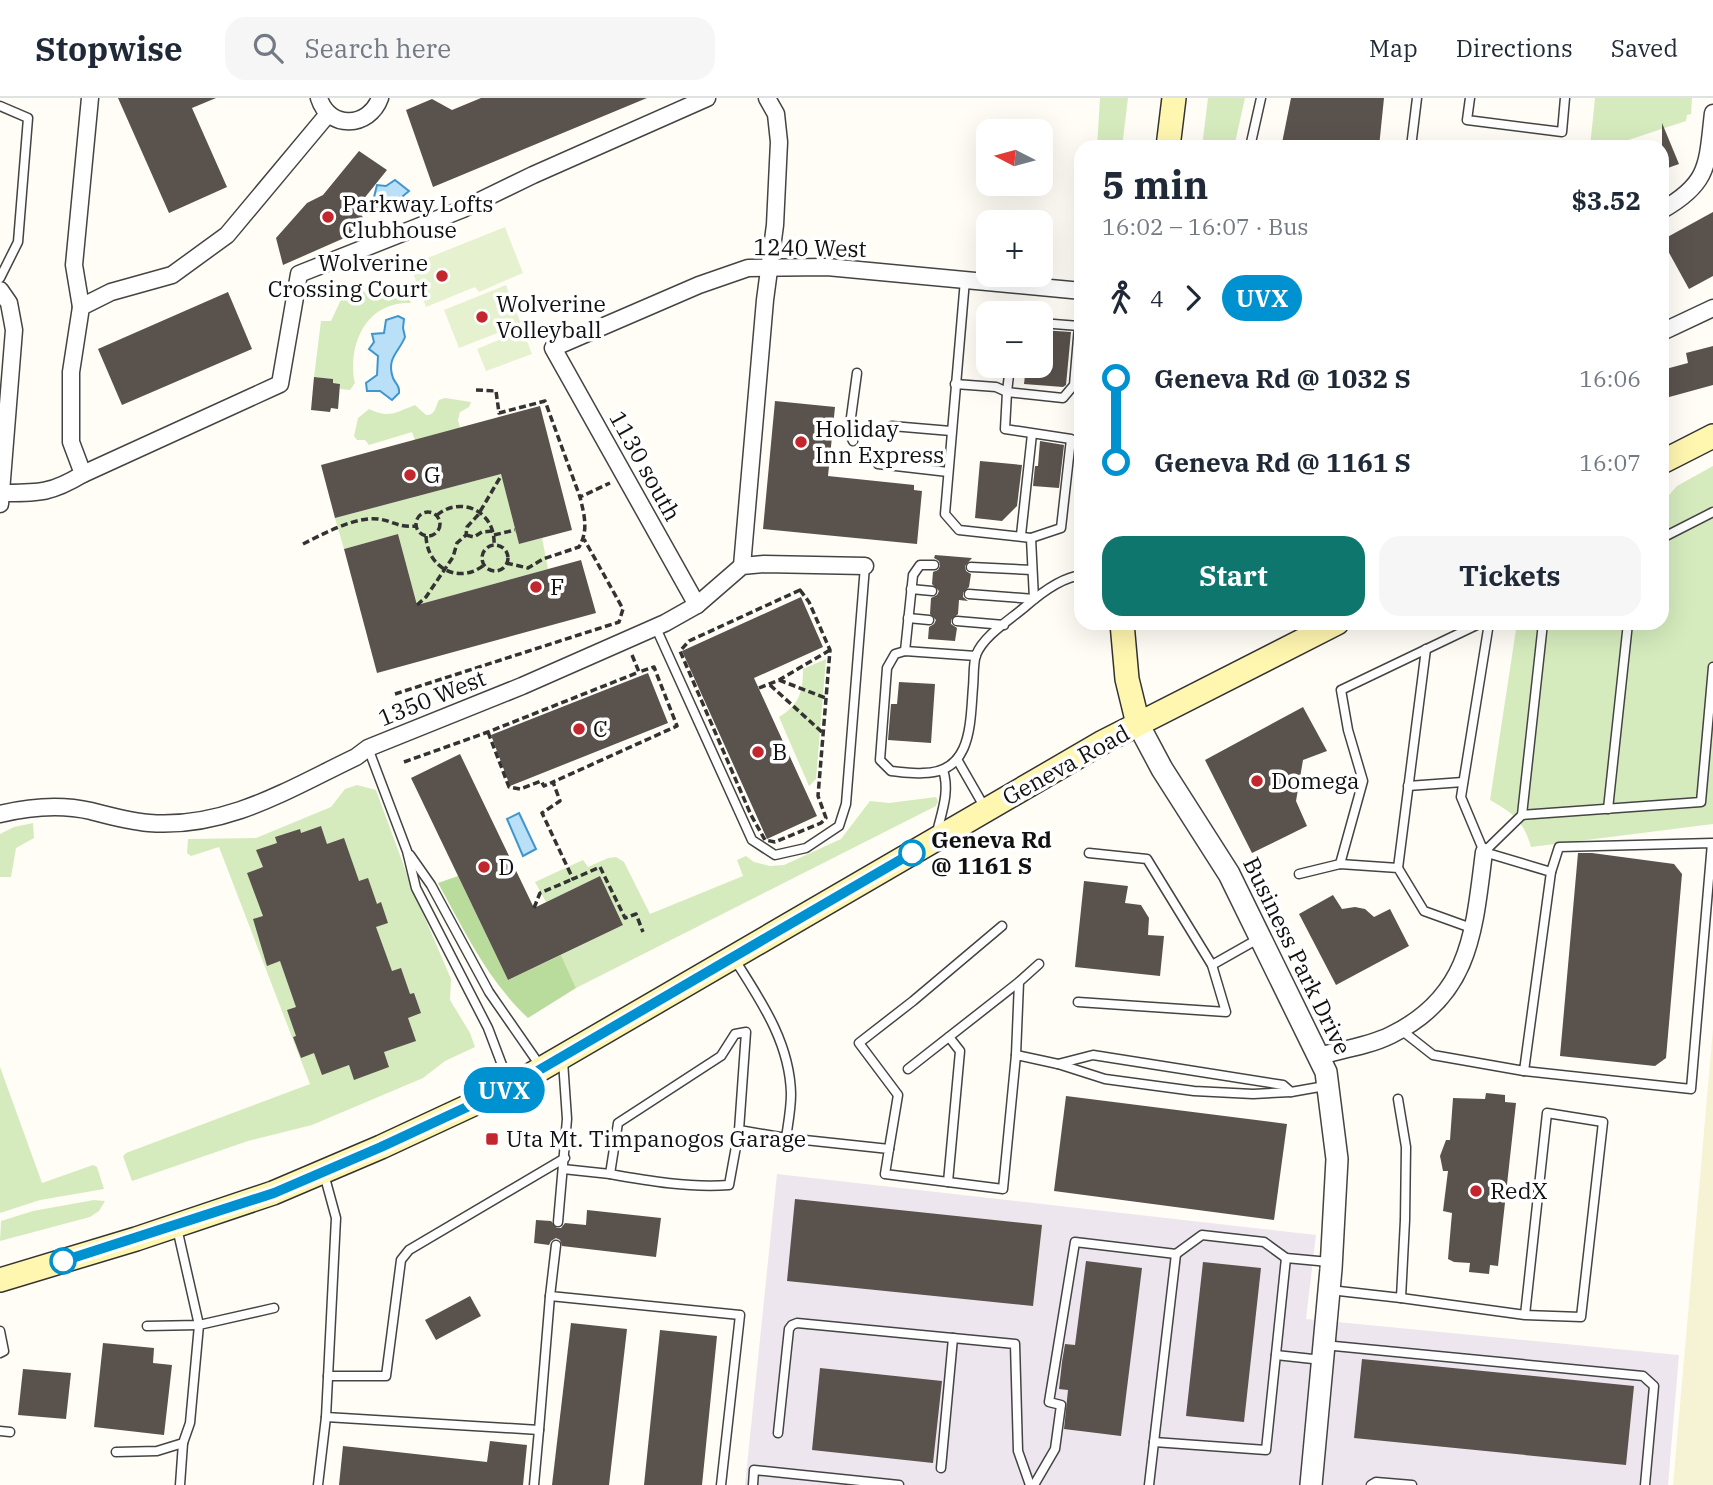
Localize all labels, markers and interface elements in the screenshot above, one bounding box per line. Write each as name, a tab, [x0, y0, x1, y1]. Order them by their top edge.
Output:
search box	[225, 17, 715, 80]
text: Stopwise	[35, 27, 183, 70]
icon: search	[249, 29, 287, 67]
text: Search here	[305, 31, 451, 65]
text: Map	[1369, 32, 1418, 64]
text: Directions	[1456, 32, 1573, 64]
text: Saved	[1611, 32, 1678, 64]
north arrow	[976, 119, 1054, 196]
map controls	[976, 119, 1053, 378]
text: 5 min	[1102, 160, 1208, 209]
text: $3.52	[1571, 183, 1641, 217]
place label: Parkway Lofts Clubhouse	[342, 188, 494, 244]
marker: Parkway Lofts Clubhouse	[320, 209, 336, 225]
button: +	[976, 210, 1053, 287]
text: 16:02 – 16:07 · Bus	[1102, 211, 1309, 241]
street label: 1240 West	[753, 231, 867, 263]
place label: Wolverine Crossing Court	[268, 247, 428, 303]
marker: Wolverine Crossing Court	[434, 268, 450, 284]
icon: walk	[1102, 279, 1140, 317]
icon: forward	[1174, 279, 1212, 317]
text: UVX	[1236, 282, 1288, 314]
text: 4	[1150, 283, 1164, 313]
place label: Wolverine Volleyball	[496, 288, 606, 344]
button: −	[976, 301, 1053, 378]
marker: Wolverine Volleyball	[474, 309, 490, 325]
text: Geneva Rd @ 1032 S	[1154, 361, 1411, 395]
text: 16:06	[1579, 363, 1641, 393]
street label: 1130 south	[603, 405, 688, 526]
place label: Holiday Inn Express	[815, 413, 944, 469]
marker: Holiday Inn Express	[793, 434, 809, 450]
text: Geneva Rd @ 1161 S	[1154, 445, 1411, 479]
text: 16:07	[1579, 447, 1641, 477]
place label: G	[424, 459, 441, 489]
marker: G	[402, 467, 418, 483]
button: Start	[1102, 536, 1365, 616]
button: Tickets	[1379, 536, 1641, 616]
place label: F	[550, 571, 564, 601]
marker: F	[528, 579, 544, 595]
street label: 1350 West	[373, 662, 490, 732]
place label: C	[593, 713, 608, 743]
street label: Geneva Road	[997, 717, 1134, 811]
marker: C	[571, 721, 587, 737]
place label: B	[772, 736, 787, 766]
marker: B	[750, 744, 766, 760]
place label: Domega	[1271, 765, 1359, 795]
marker: Domega	[1249, 773, 1265, 789]
place label: Geneva Rd @ 1161 S	[931, 824, 1052, 880]
marker: Geneva Rd @ 1161 S	[899, 840, 925, 866]
place label: D	[498, 851, 514, 881]
street label: Business Park Drive	[1237, 852, 1359, 1059]
marker: D	[476, 859, 492, 875]
line badge: UVX	[464, 1067, 544, 1113]
text: UVX	[478, 1074, 530, 1106]
place label: Uta Mt. Timpanogos Garage	[506, 1123, 806, 1153]
marker: Uta Mt. Timpanogos Garage	[484, 1131, 500, 1147]
place label: RedX	[1490, 1175, 1547, 1205]
marker: RedX	[1468, 1183, 1484, 1199]
unlabelled marker	[50, 1248, 76, 1274]

